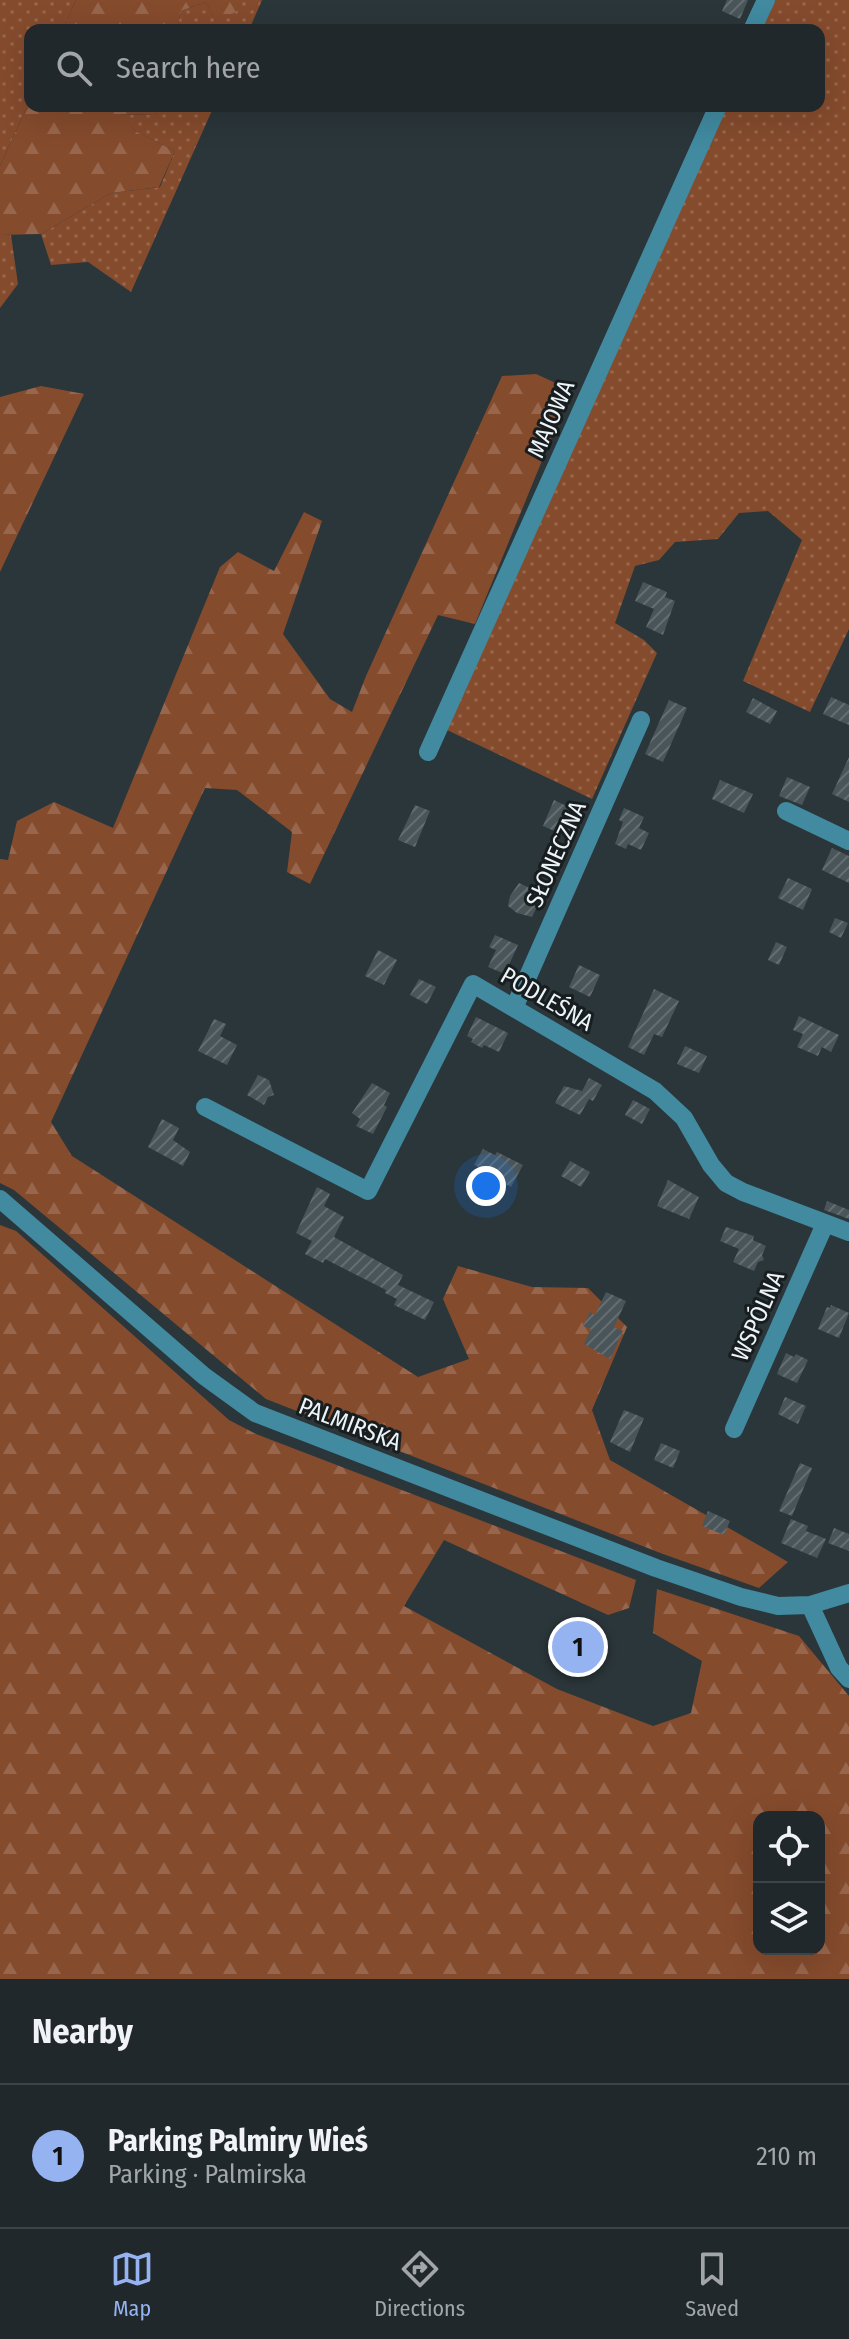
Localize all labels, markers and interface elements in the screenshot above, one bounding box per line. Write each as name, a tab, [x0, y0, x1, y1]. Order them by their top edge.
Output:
search box	[24, 24, 825, 112]
icon: search	[52, 46, 96, 90]
text: Search here	[116, 50, 261, 86]
street label: MAJOWA	[522, 376, 581, 462]
street label: SŁONECZNA	[520, 796, 592, 911]
street label: PODLEŚNA	[496, 961, 599, 1037]
your location	[466, 1166, 506, 1206]
street label: WSPÓLNA	[726, 1267, 790, 1365]
street label: PALMIRSKA	[295, 1392, 406, 1456]
pin: 1	[552, 1617, 604, 1677]
map controls	[753, 1811, 825, 1955]
button: locate	[753, 1811, 825, 1883]
button: layers	[753, 1883, 825, 1955]
text: Nearby	[32, 2011, 133, 2052]
text: Parking Palmiry Wieś	[108, 2123, 368, 2159]
text: 1	[53, 2141, 64, 2172]
text: 210 m	[756, 2141, 817, 2172]
text: Parking · Palmirska	[108, 2159, 307, 2190]
tab: Map	[110, 2247, 154, 2322]
tab: Directions	[374, 2247, 465, 2322]
tab: Saved	[685, 2247, 739, 2322]

